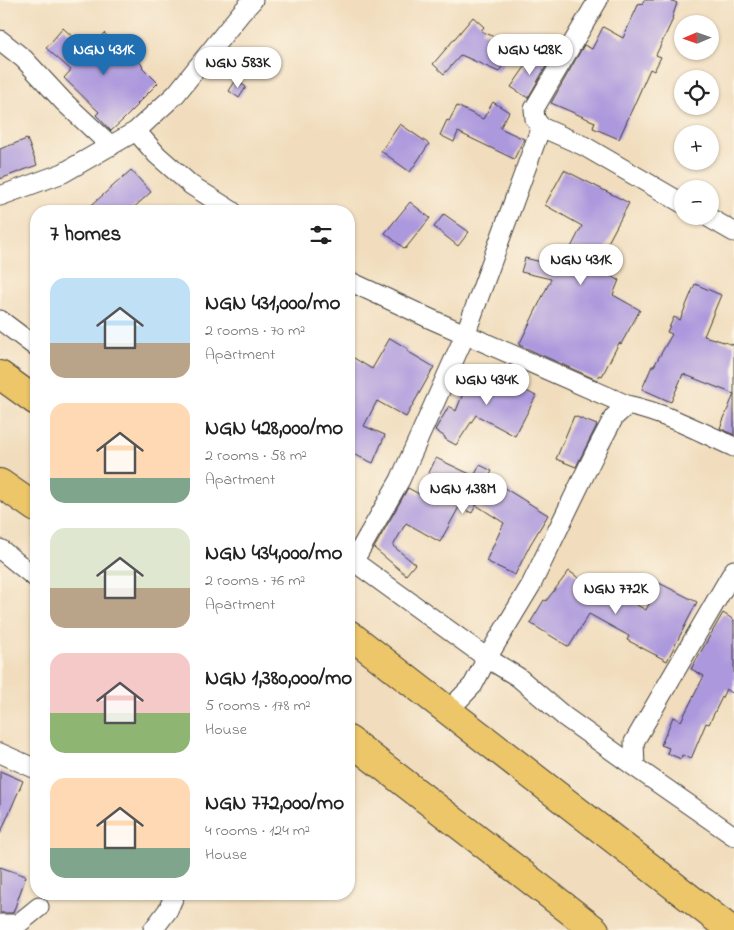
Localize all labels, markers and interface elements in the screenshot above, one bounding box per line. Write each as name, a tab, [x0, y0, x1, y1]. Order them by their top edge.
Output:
north arrow	[674, 15, 719, 60]
map controls	[674, 15, 719, 225]
pin: NGN 431K	[52, 34, 156, 76]
pin: NGN 428K	[478, 34, 582, 76]
text: NGN 431K	[73, 38, 135, 62]
text: NGN 428K	[498, 38, 562, 62]
pin: NGN 583K	[186, 46, 290, 89]
text: NGN 583K	[205, 51, 271, 75]
button: locate	[674, 70, 719, 115]
button: +	[674, 125, 719, 170]
button: −	[674, 180, 719, 225]
text: 7 homes	[50, 220, 121, 250]
icon: filters	[307, 221, 335, 249]
pin: NGN 431K	[529, 244, 633, 286]
text: NGN 431K	[550, 248, 612, 272]
text: NGN 431,000/mo	[205, 289, 340, 319]
icon: home	[90, 298, 150, 358]
text: 2 rooms · 70 m²	[205, 319, 305, 343]
text: Apartment	[205, 343, 275, 367]
pin: NGN 434K	[435, 364, 539, 406]
text: NGN 434K	[455, 368, 519, 392]
text: NGN 428,000/mo	[205, 414, 343, 444]
icon: home	[90, 423, 150, 483]
text: 2 rooms · 58 m²	[205, 444, 307, 468]
text: Apartment	[205, 468, 275, 492]
pin: NGN 1.38M	[406, 472, 520, 515]
text: NGN 1.38M	[430, 477, 496, 501]
text: NGN 434,000/mo	[205, 539, 342, 569]
icon: home	[90, 548, 150, 608]
text: 2 rooms · 76 m²	[205, 569, 305, 593]
pin: NGN 772K	[564, 572, 668, 615]
text: NGN 772K	[584, 577, 648, 601]
text: Apartment	[205, 593, 275, 617]
text: NGN 1,380,000/mo	[205, 664, 352, 694]
icon: home	[90, 673, 150, 733]
text: 5 rooms · 178 m²	[205, 694, 311, 718]
text: House	[205, 718, 247, 742]
text: NGN 772,000/mo	[205, 789, 344, 819]
icon: home	[90, 798, 150, 858]
text: 4 rooms · 124 m²	[205, 819, 310, 843]
text: House	[205, 843, 247, 867]

